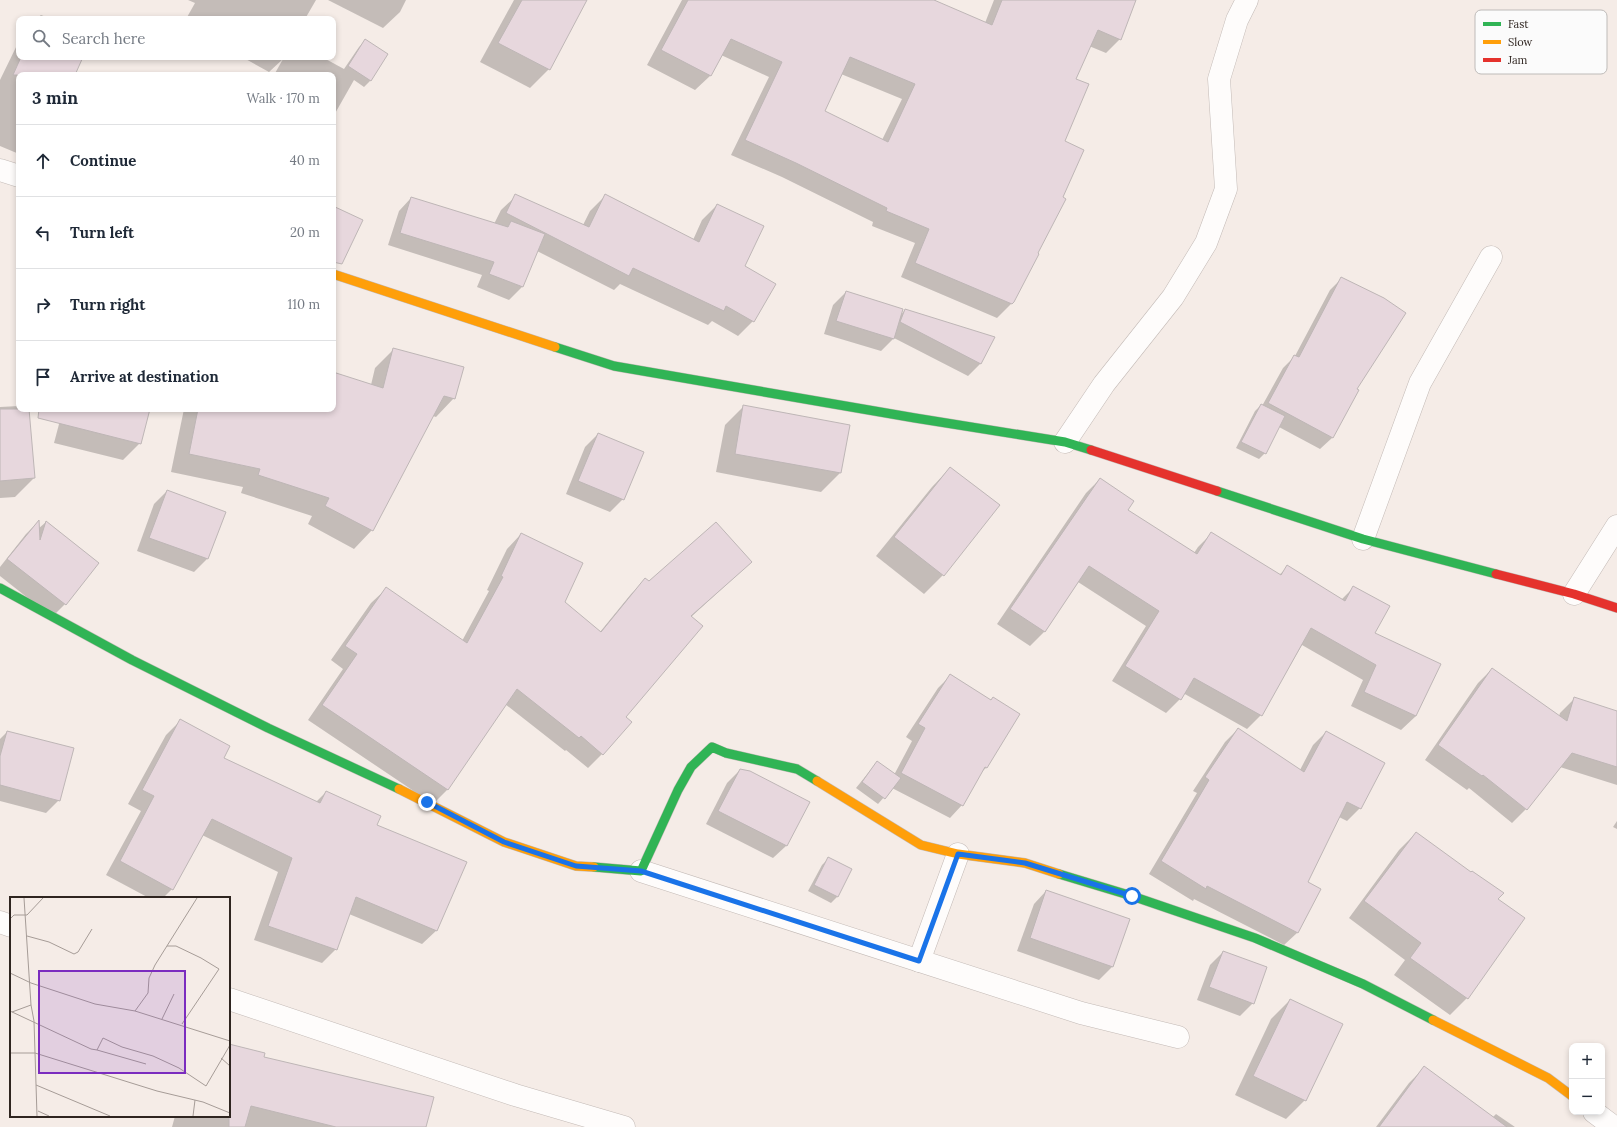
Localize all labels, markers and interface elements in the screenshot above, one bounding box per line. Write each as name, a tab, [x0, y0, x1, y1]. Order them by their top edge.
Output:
legend	[1475, 10, 1607, 74]
search box	[16, 16, 336, 60]
text: Fast	[1508, 17, 1529, 31]
icon: search	[30, 27, 52, 49]
text: Search here	[62, 29, 145, 48]
text: Slow	[1508, 35, 1533, 49]
text: Jam	[1507, 53, 1528, 67]
text: 3 min	[32, 87, 78, 109]
text: Walk · 170 m	[246, 90, 320, 107]
icon: ahead	[32, 150, 54, 172]
text: Continue	[70, 151, 136, 170]
text: 40 m	[290, 152, 320, 169]
icon: left	[32, 222, 54, 244]
text: Turn left	[70, 223, 134, 242]
text: 20 m	[290, 224, 320, 241]
icon: right	[32, 294, 54, 316]
text: Turn right	[70, 295, 146, 314]
text: 110 m	[287, 296, 320, 313]
icon: arrive	[32, 366, 54, 388]
text: Arrive at destination	[70, 367, 219, 386]
route end	[418, 793, 436, 811]
route start	[1123, 887, 1141, 905]
inset map	[10, 897, 230, 1117]
map controls	[1569, 1043, 1605, 1115]
button: +	[1569, 1043, 1605, 1079]
button: −	[1569, 1079, 1605, 1115]

